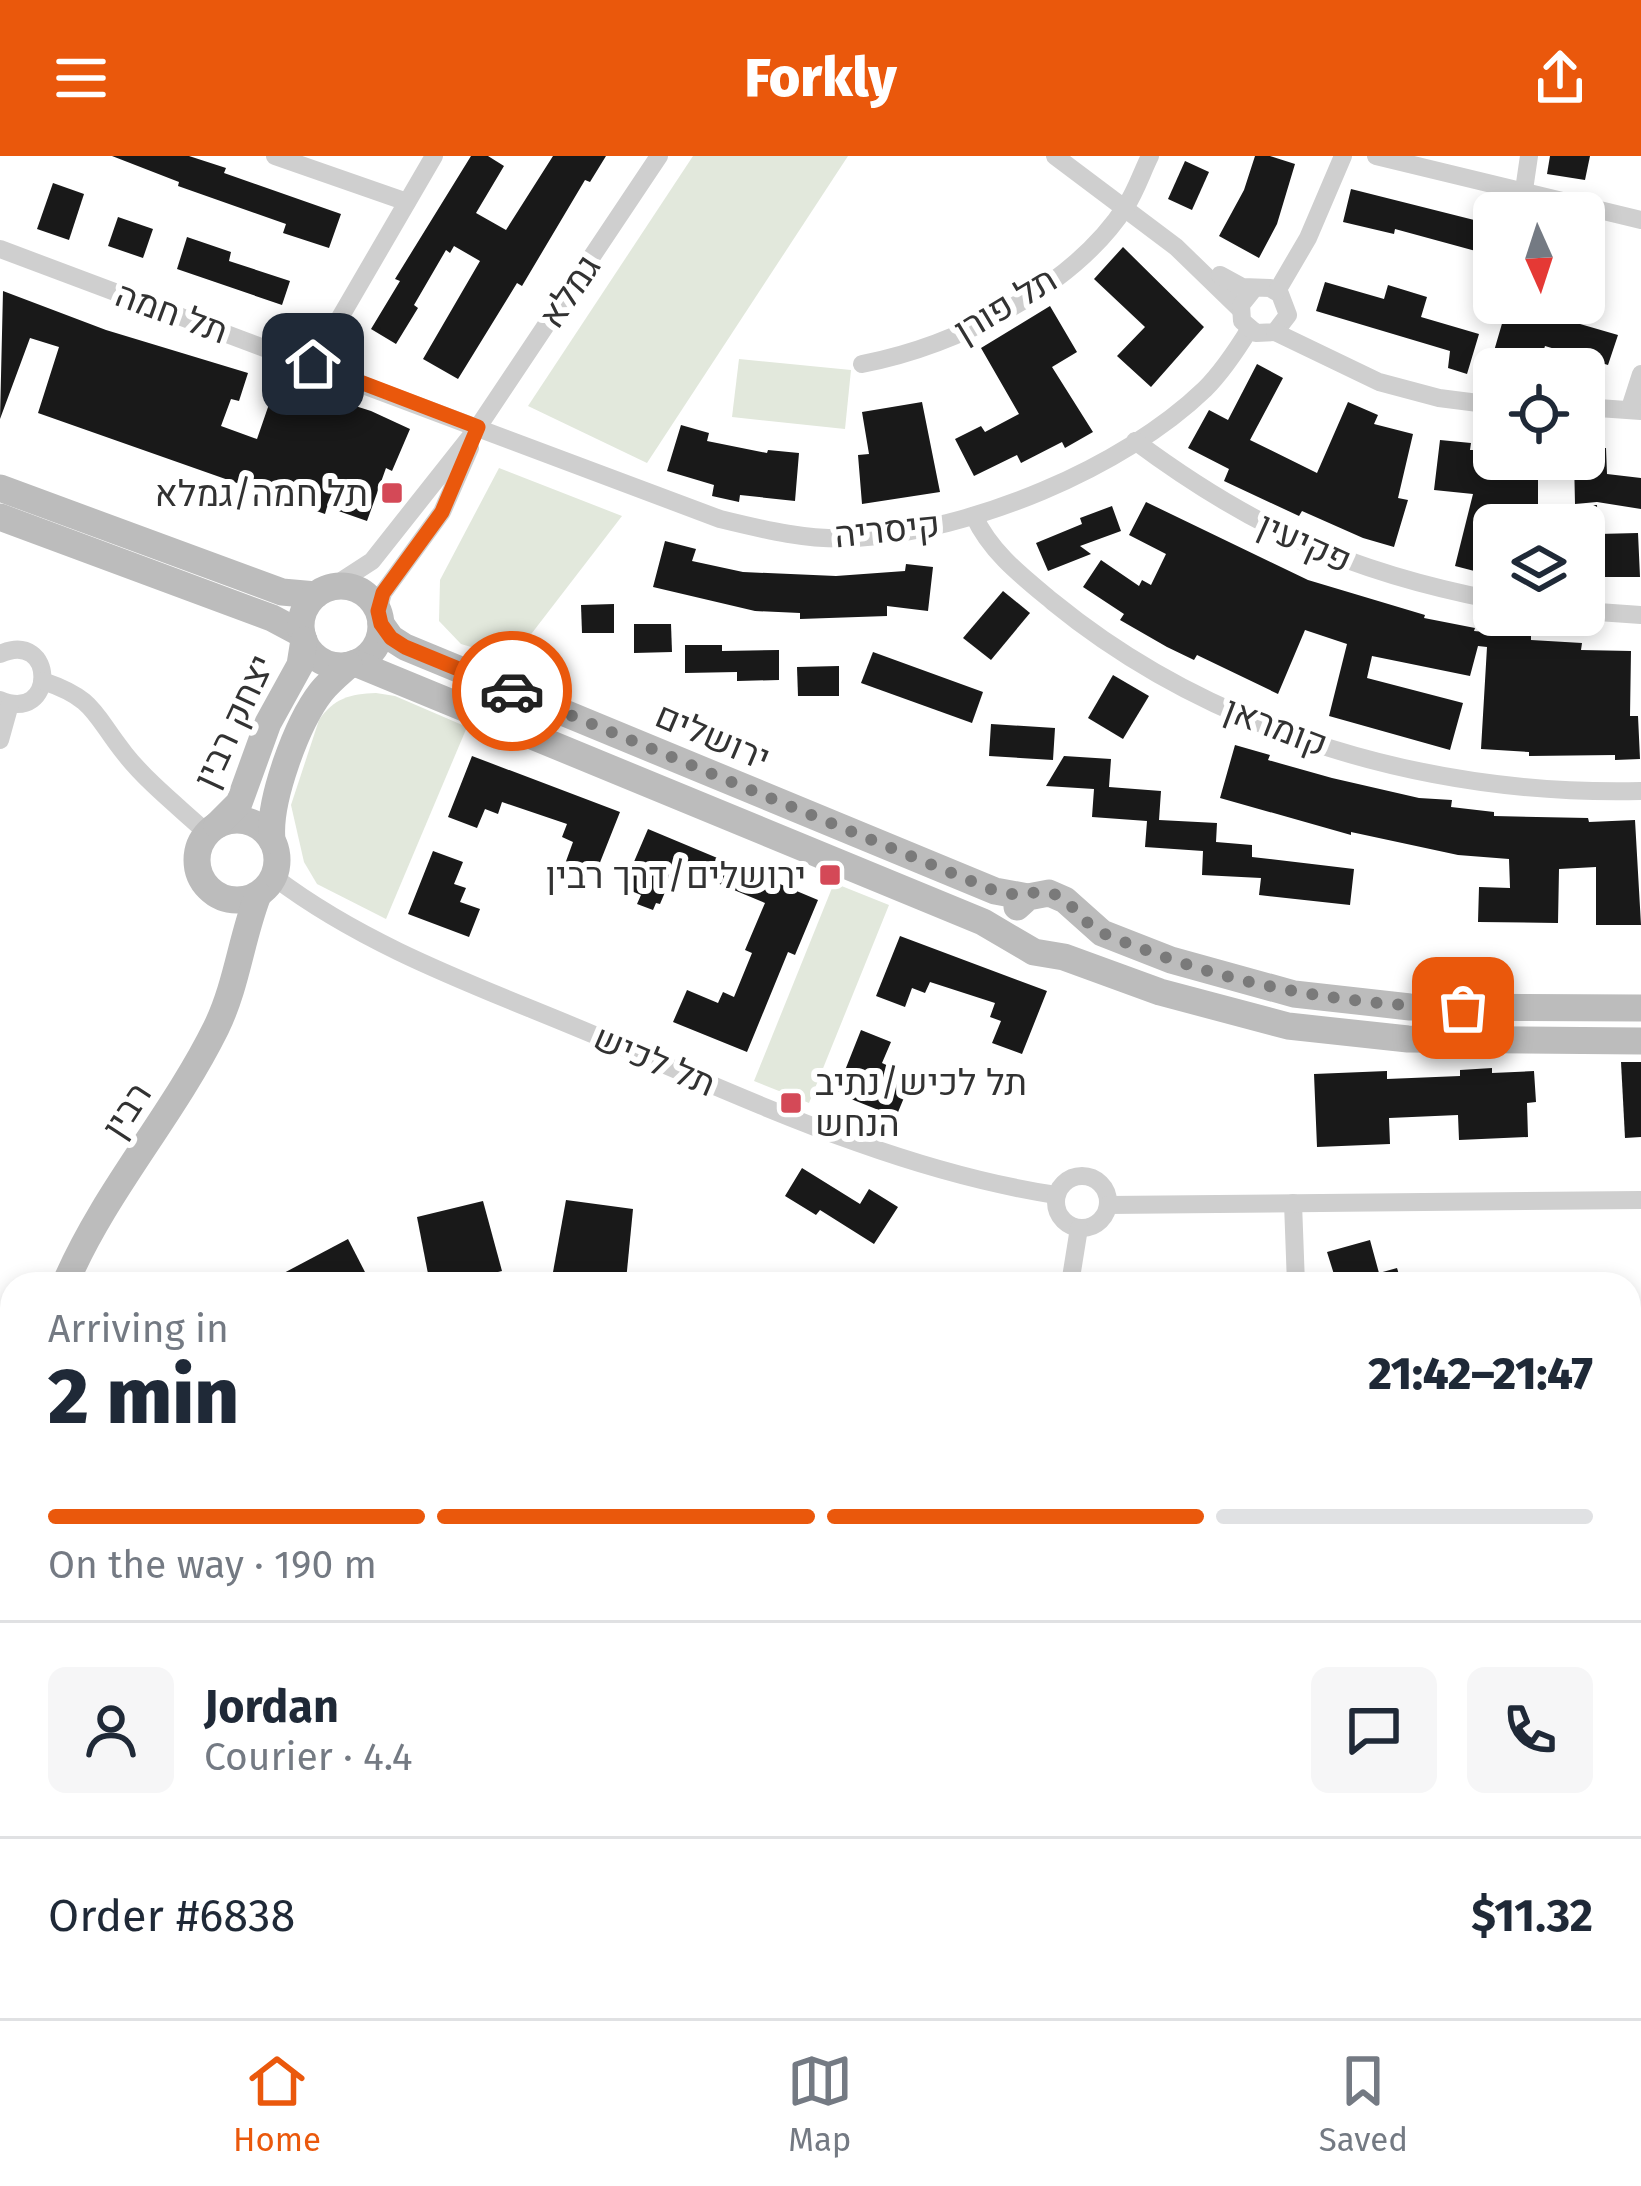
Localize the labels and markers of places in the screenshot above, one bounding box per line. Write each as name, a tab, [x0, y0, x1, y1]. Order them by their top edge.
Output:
pin	[262, 313, 364, 415]
place label: תל חמה/גמלא	[155, 472, 368, 516]
marker: תל חמה/גמלא	[379, 480, 405, 506]
place label: ירושלים/דרך רבין	[546, 854, 806, 898]
marker: ירושלים/דרך רבין	[817, 862, 843, 888]
pin	[1412, 957, 1514, 1059]
place label: תל לכיש/נתיב הנחש	[815, 1061, 1027, 1146]
marker: תל לכיש/נתיב הנחש	[778, 1090, 804, 1116]

